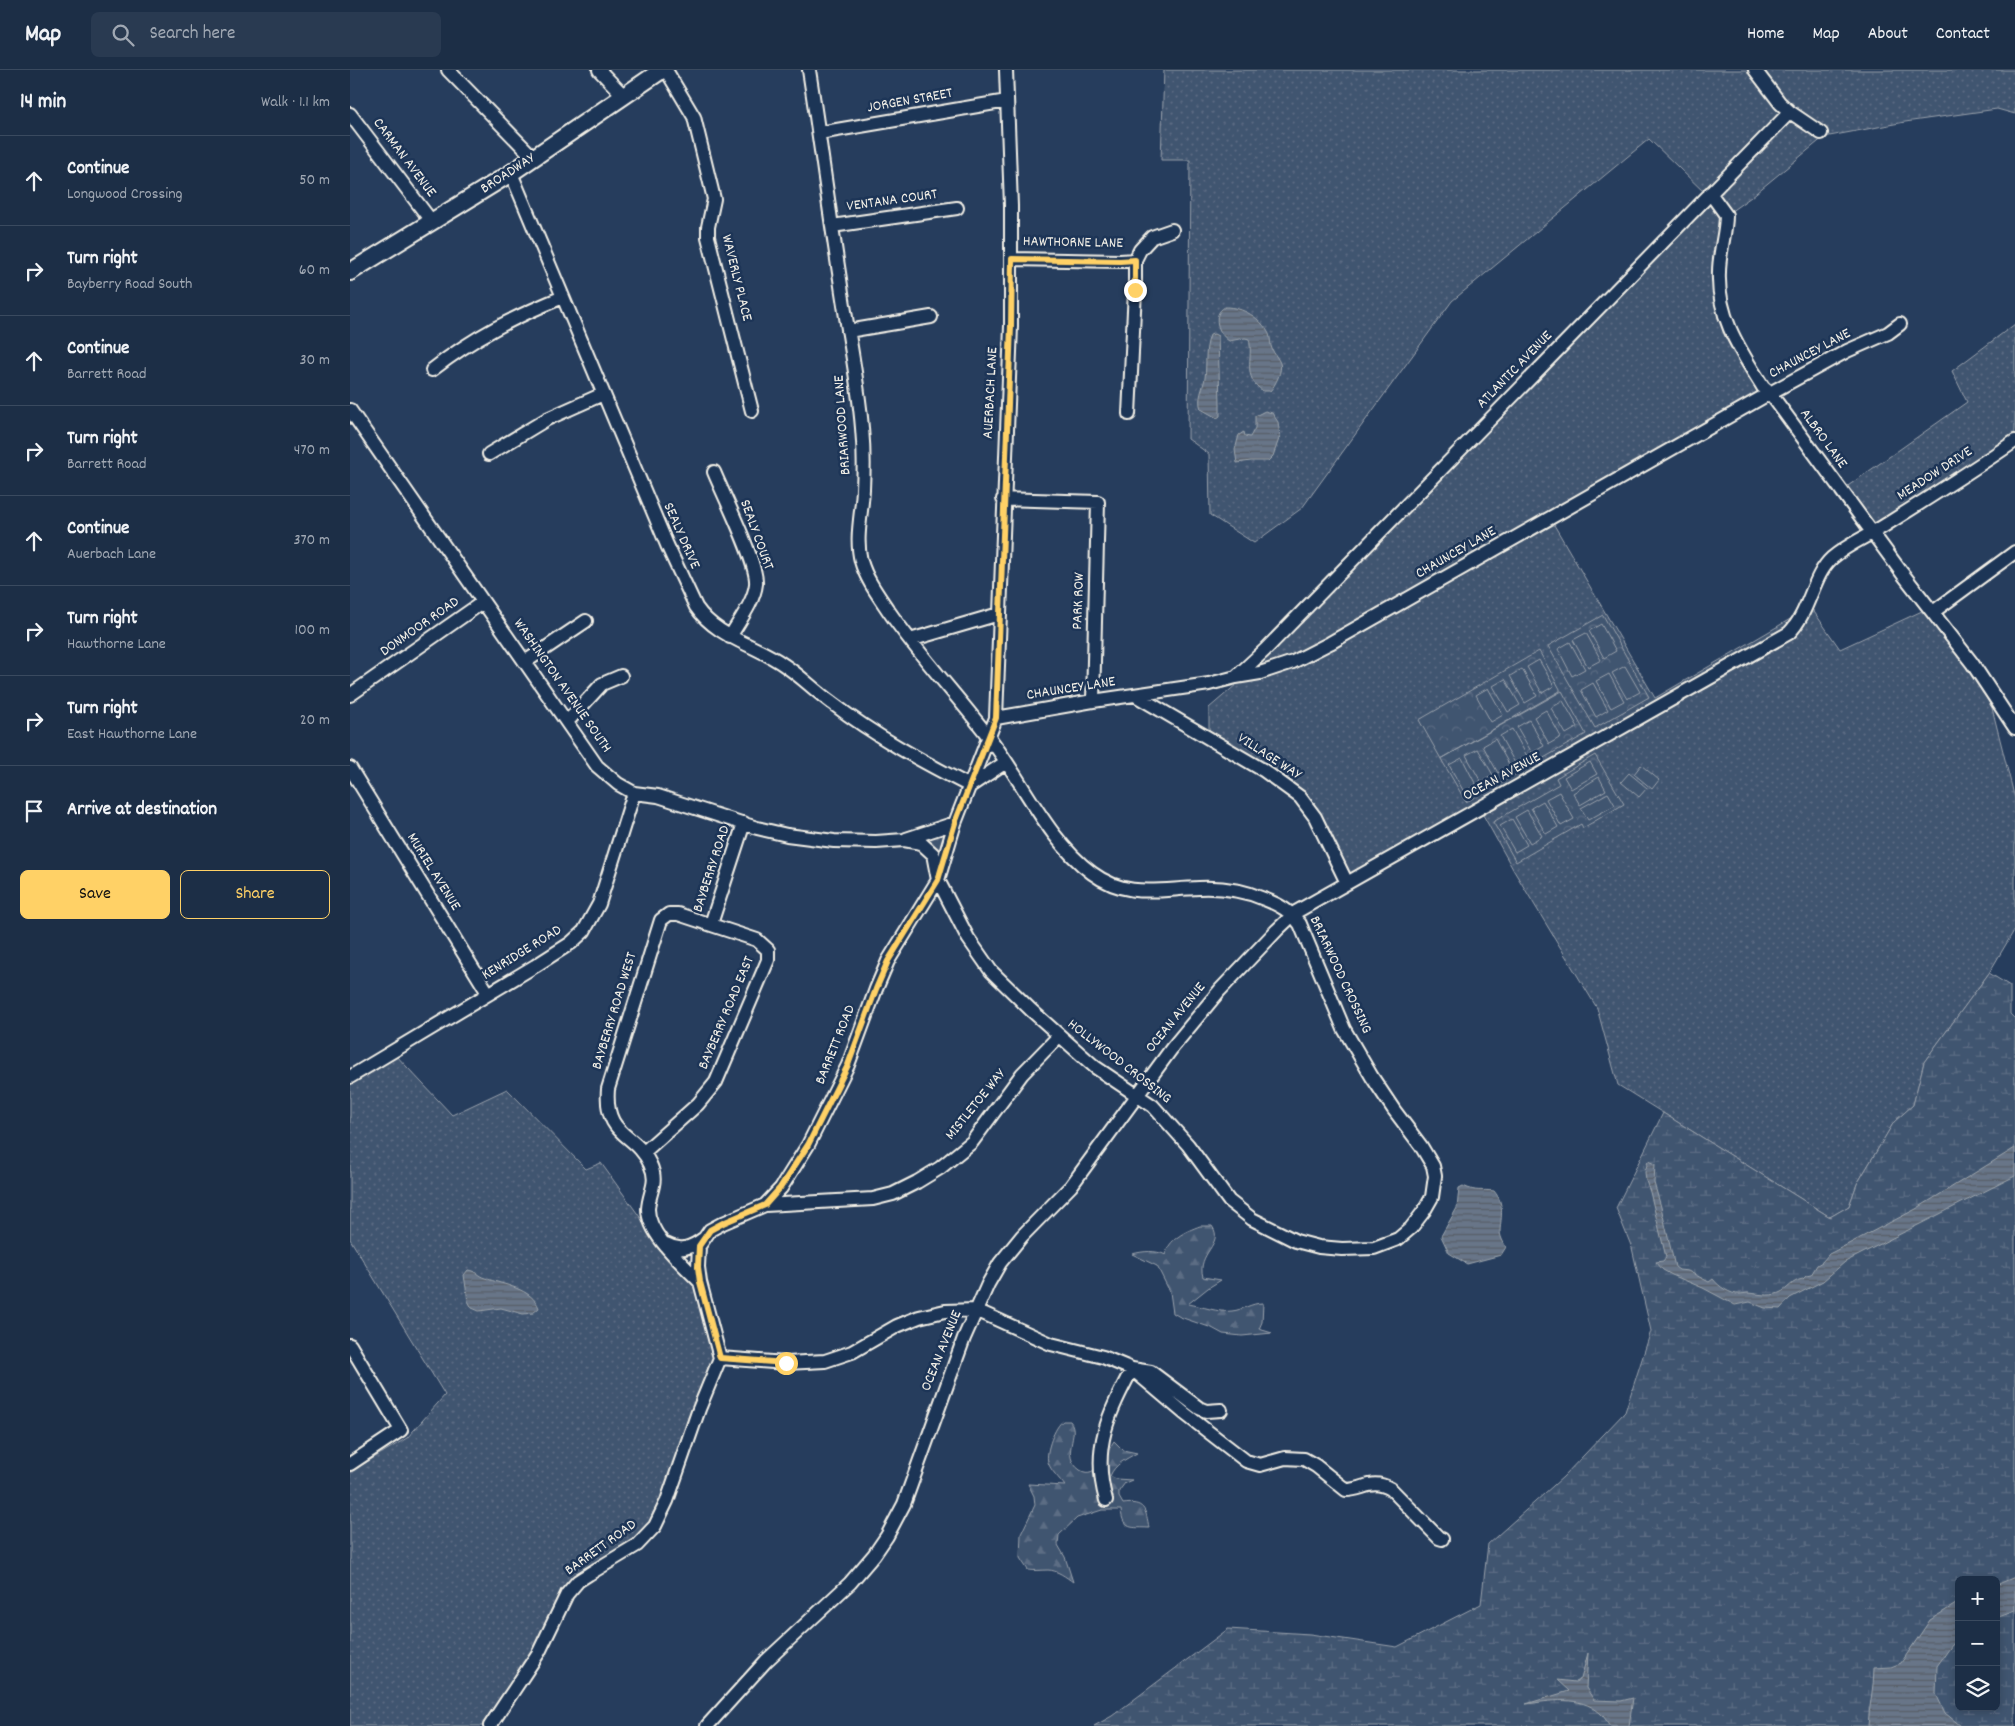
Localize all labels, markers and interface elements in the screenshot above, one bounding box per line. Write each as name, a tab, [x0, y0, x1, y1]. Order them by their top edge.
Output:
search box	[91, 12, 441, 57]
text: Map	[25, 18, 61, 52]
icon: search	[109, 21, 137, 49]
text: Search here	[149, 21, 235, 48]
text: Home	[1747, 22, 1784, 47]
text: Map	[1812, 22, 1840, 47]
text: About	[1868, 22, 1908, 47]
text: Contact	[1936, 22, 1990, 47]
street label: JORGEN STREET	[866, 83, 954, 119]
text: 14 min	[20, 88, 66, 118]
text: Walk · 1.1 km	[261, 91, 330, 114]
street label: CARMAN AVENUE	[367, 114, 441, 202]
street label: BROADWAY	[476, 148, 540, 200]
text: Continue	[67, 156, 129, 183]
icon: ahead	[20, 167, 48, 195]
text: 50 m	[299, 169, 330, 192]
text: Longwood Crossing	[67, 183, 183, 206]
street label: VENTANA COURT	[845, 184, 939, 218]
street label: HAWTHORNE LANE	[1023, 231, 1124, 255]
street label: WAVERLY PLACE	[715, 232, 757, 324]
text: Turn right	[67, 246, 138, 273]
icon: right	[20, 257, 48, 285]
text: 60 m	[299, 259, 330, 282]
text: Bayberry Road South	[67, 273, 192, 296]
route end	[1124, 279, 1147, 302]
street label: CHAUNCEY LANE	[1765, 323, 1855, 385]
street label: ATLANTIC AVENUE	[1472, 326, 1558, 414]
text: Continue	[67, 336, 129, 363]
street label: AUERBACH LANE	[978, 346, 1004, 439]
icon: ahead	[20, 347, 48, 375]
text: 30 m	[300, 349, 330, 372]
text: Barrett Road	[67, 363, 146, 386]
street label: BRIARWOOD LANE	[829, 374, 857, 476]
street label: ALBRO LANE	[1794, 404, 1852, 474]
text: Turn right	[67, 426, 138, 453]
icon: right	[20, 437, 48, 465]
text: 470 m	[294, 439, 330, 462]
street label: MEADOW DRIVE	[1893, 441, 1977, 507]
text: Barrett Road	[67, 453, 146, 476]
street label: SEALY COURT	[733, 497, 779, 573]
street label: SEALY DRIVE	[657, 499, 705, 573]
text: Continue	[67, 516, 129, 543]
street label: CHAUNCEY LANE	[1412, 521, 1500, 585]
icon: ahead	[20, 527, 48, 555]
text: 370 m	[293, 529, 330, 552]
text: Auerbach Lane	[67, 543, 156, 566]
street label: PARK ROW	[1067, 572, 1091, 630]
street label: DONMOOR ROAD	[376, 591, 464, 662]
text: Turn right	[67, 606, 138, 633]
street label: WASHINGTON AVENUE SOUTH	[507, 614, 617, 758]
icon: right	[20, 617, 48, 645]
text: 100 m	[294, 619, 330, 642]
text: Hawthorne Lane	[67, 633, 166, 656]
street label: CHAUNCEY LANE	[1025, 671, 1117, 707]
text: Turn right	[67, 696, 138, 723]
icon: right	[20, 707, 48, 735]
text: 20 m	[300, 709, 330, 732]
text: East Hawthorne Lane	[67, 723, 197, 746]
street label: VILLAGE WAY	[1233, 728, 1306, 786]
street label: OCEAN AVENUE	[1459, 747, 1545, 807]
icon: arrive	[20, 797, 48, 825]
text: Arrive at destination	[67, 797, 217, 824]
street label: BAYBERRY ROAD	[688, 823, 736, 915]
street label: MURIEL AVENUE	[400, 829, 466, 915]
button: Save	[20, 870, 170, 919]
button: Share	[180, 870, 330, 919]
street label: BRIARWOOD CROSSING	[1303, 912, 1377, 1038]
street label: KENRIDGE ROAD	[478, 920, 566, 986]
street label: BAYBERRY ROAD WEST	[587, 950, 643, 1072]
street label: BAYBERRY ROAD EAST	[693, 953, 761, 1073]
street label: OCEAN AVENUE	[1141, 978, 1212, 1058]
street label: BARRETT ROAD	[810, 1002, 862, 1088]
street label: HOLLYWOOD CROSSING	[1062, 1014, 1176, 1110]
street label: MISTLETOE WAY	[940, 1064, 1012, 1145]
street label: OCEAN AVENUE	[916, 1307, 968, 1395]
route start	[775, 1352, 798, 1375]
street label: BARRETT ROAD	[561, 1514, 642, 1582]
map controls	[1955, 1576, 2000, 1711]
button: +	[1955, 1576, 2000, 1621]
button: −	[1955, 1621, 2000, 1666]
button: layers	[1955, 1666, 2000, 1711]

